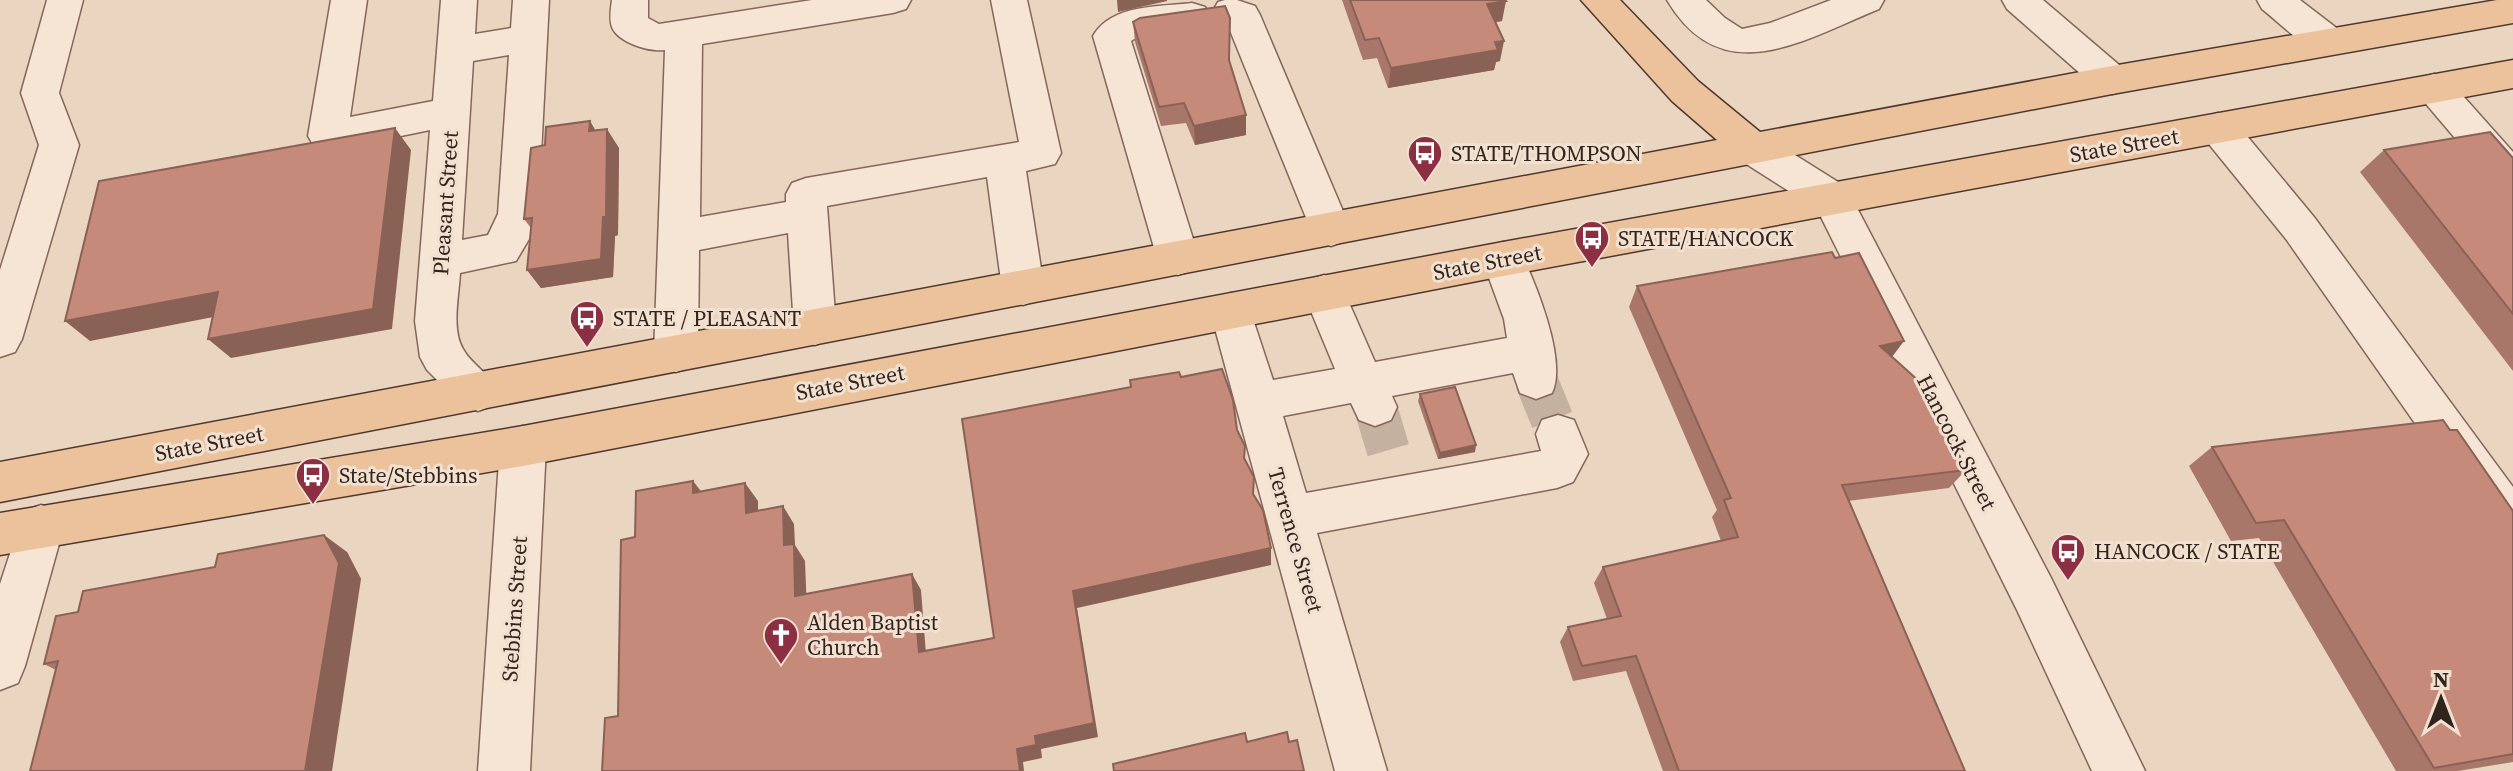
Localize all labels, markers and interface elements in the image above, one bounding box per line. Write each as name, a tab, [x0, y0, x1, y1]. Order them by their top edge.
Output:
street label: State Street	[2067, 121, 2181, 169]
street label: Pleasant Street	[425, 129, 465, 276]
bus stop icon: STATE/THOMPSON	[1406, 134, 1444, 184]
place label: STATE/THOMPSON	[1451, 138, 1642, 168]
bus stop icon: STATE/HANCOCK	[1573, 219, 1611, 269]
place label: STATE/HANCOCK	[1618, 223, 1794, 253]
street label: State Street	[1430, 237, 1545, 287]
bus stop icon: STATE / PLEASANT	[568, 299, 606, 349]
place label: STATE / PLEASANT	[613, 303, 801, 333]
street label: State Street	[793, 357, 908, 407]
street label: Hancock Street	[1910, 369, 2004, 516]
street label: State Street	[152, 418, 267, 468]
bus stop icon: State/Stebbins	[294, 456, 332, 506]
place label: State/Stebbins	[339, 460, 478, 490]
street label: Terrence Street	[1261, 464, 1331, 617]
bus stop icon: HANCOCK / STATE	[2049, 532, 2087, 582]
street label: Stebbins Street	[494, 534, 534, 683]
place label: HANCOCK / STATE	[2094, 536, 2280, 566]
place label: Alden Baptist Church	[807, 607, 939, 662]
church icon: Alden Baptist Church	[762, 616, 800, 666]
north arrow	[2401, 659, 2481, 739]
text: N	[2433, 664, 2449, 694]

